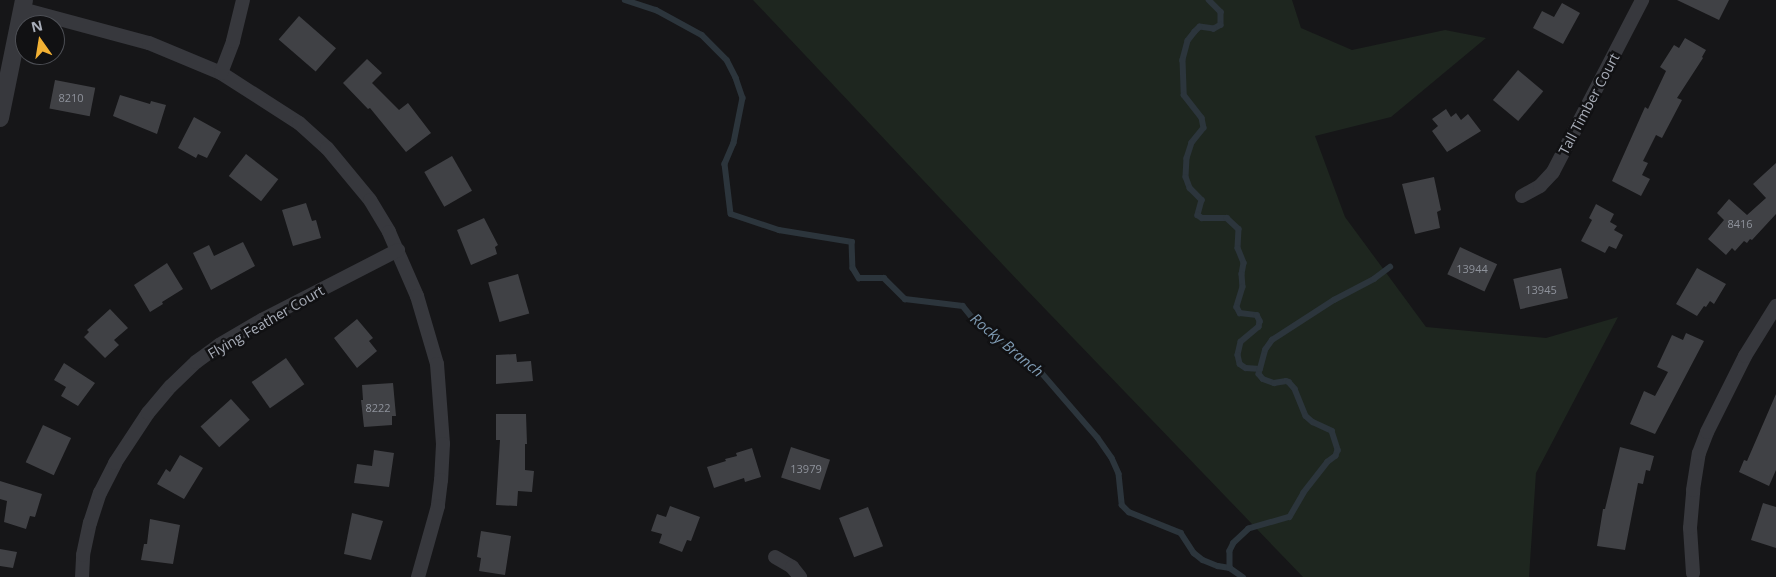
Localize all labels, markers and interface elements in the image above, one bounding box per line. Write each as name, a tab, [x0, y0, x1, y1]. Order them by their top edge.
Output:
north arrow	[15, 15, 65, 65]
text: N	[29, 15, 44, 36]
street label: Tall Timber Court	[1555, 50, 1623, 158]
house number: 8210	[58, 91, 84, 105]
house number: 8416	[1727, 217, 1753, 231]
house number: 13944	[1456, 262, 1488, 276]
street label: Flying Feather Court	[205, 282, 327, 362]
house number: 13945	[1525, 283, 1557, 297]
water label: Rocky Branch	[967, 309, 1047, 381]
house number: 8222	[365, 401, 391, 415]
house number: 13979	[790, 462, 822, 476]

